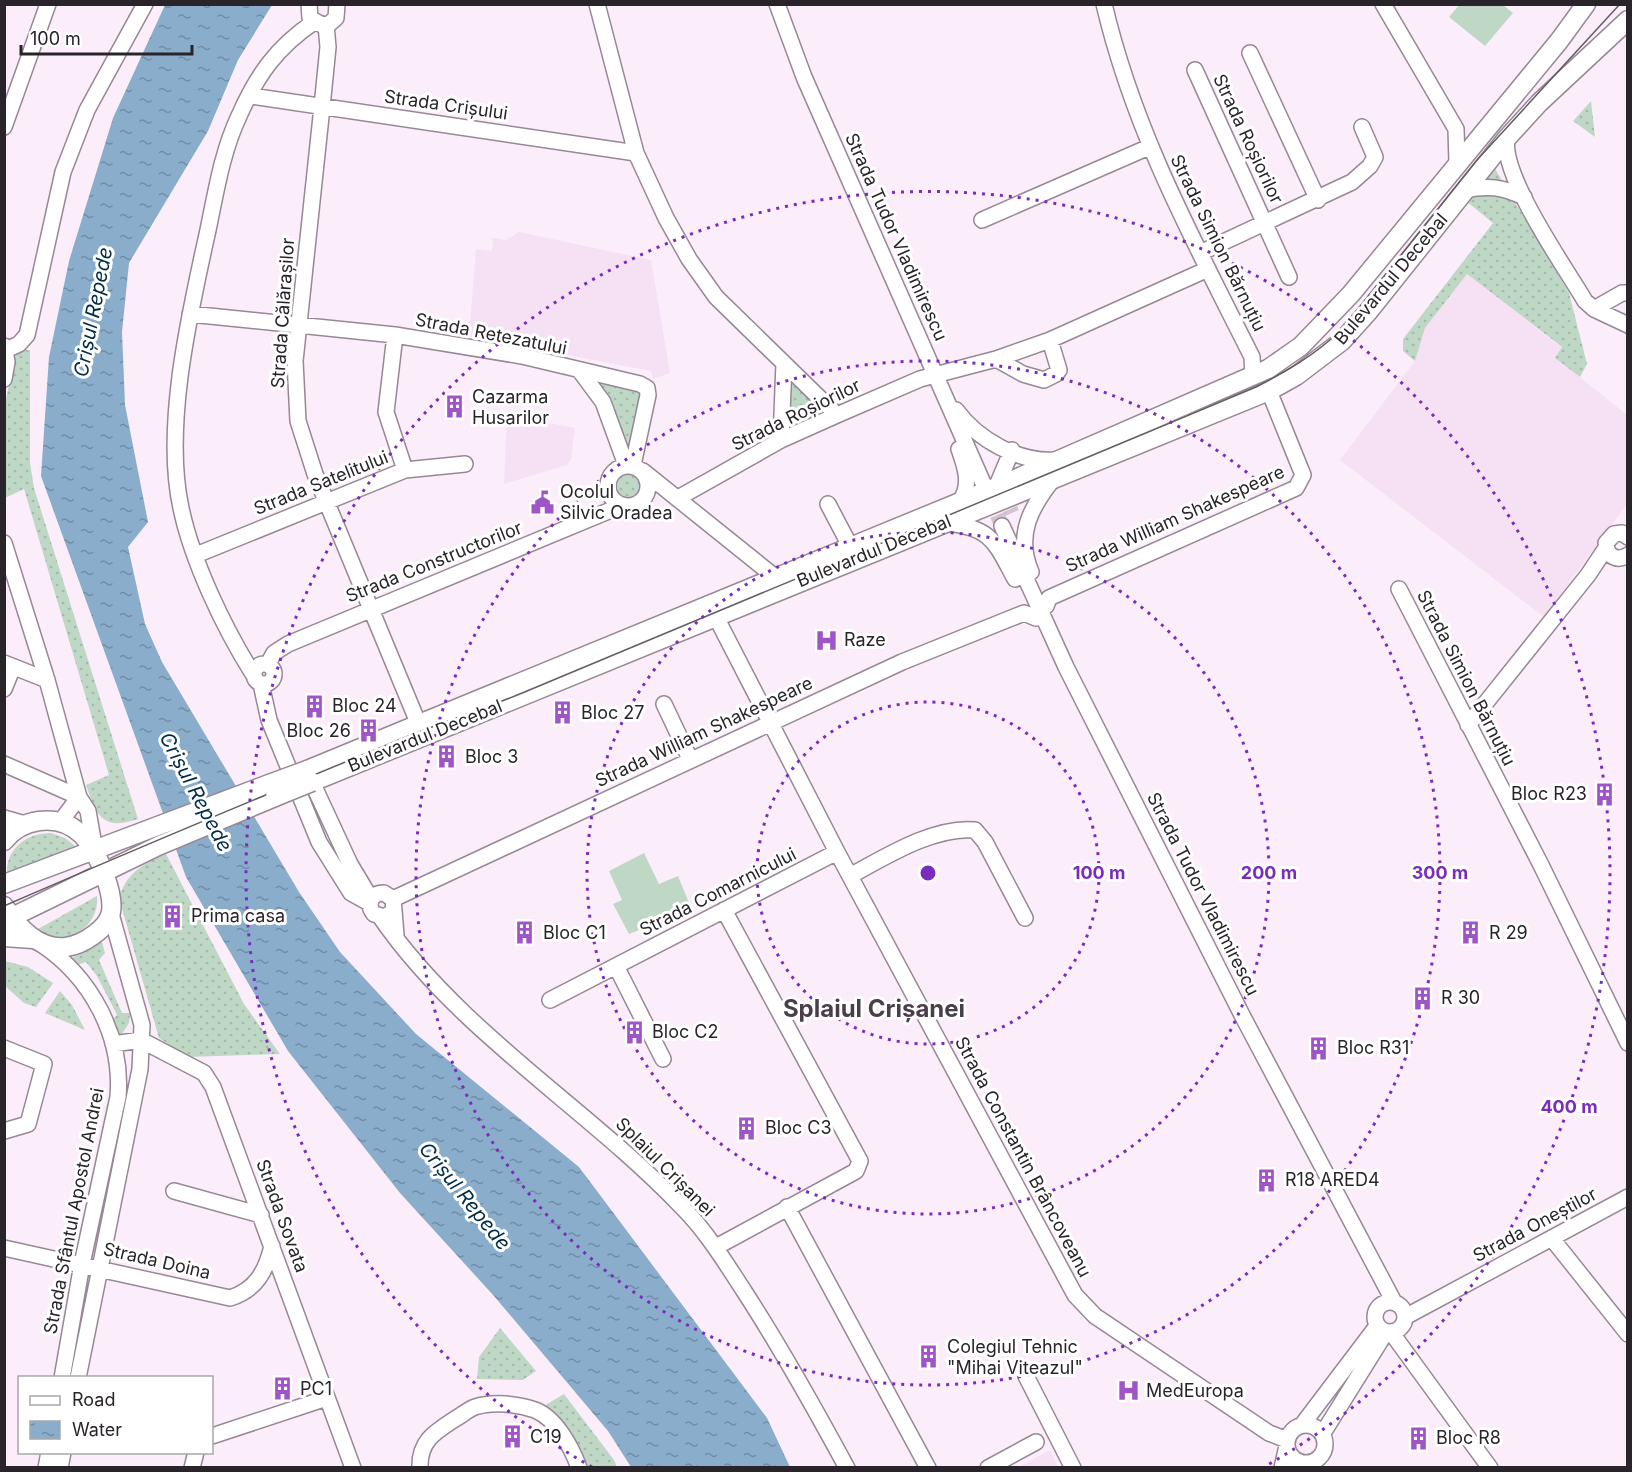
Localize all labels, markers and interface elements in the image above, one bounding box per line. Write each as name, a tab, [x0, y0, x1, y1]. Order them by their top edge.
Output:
scale bar	[21, 18, 192, 56]
text: 100 m	[30, 28, 81, 49]
street label: Strada Roșiorilor	[1208, 71, 1288, 208]
street label: Strada Crișului	[383, 85, 509, 125]
street label: Strada Tudor Vladimirescu	[841, 130, 952, 344]
street label: Strada Simion Bărnuțiu	[1166, 151, 1270, 335]
street label: Bulevardul Decebal	[1330, 209, 1452, 348]
street label: Strada Călărașilor	[267, 237, 299, 389]
water label: Crișul Repede	[69, 245, 117, 379]
street label: Strada Retezatului	[413, 308, 569, 359]
street label: Strada Roșiorilor	[728, 374, 864, 456]
place label: Cazarma Husarilor	[472, 386, 549, 428]
building icon: Cazarma Husarilor	[441, 394, 467, 420]
street label: Strada Satelitului	[251, 446, 391, 519]
street label: Strada William Shakespeare	[1062, 461, 1287, 576]
place label: Ocolul Silvic Oradea	[560, 481, 673, 523]
public building icon: Ocolul Silvic Oradea	[529, 489, 555, 515]
street label: Bulevardul Decebal	[794, 510, 954, 591]
street label: Strada Constructorilor	[343, 517, 525, 606]
street label: Strada Simion Bărnuțiu	[1412, 587, 1520, 769]
hospital icon: Raze	[813, 627, 839, 653]
place label: Raze	[844, 629, 886, 650]
street label: Strada William Shakespeare	[592, 672, 816, 791]
building icon: Bloc 24	[301, 693, 327, 719]
place label: Bloc 24	[332, 695, 397, 716]
street label: Bulevardul Decebal	[345, 695, 505, 776]
building icon: Bloc 27	[550, 700, 576, 726]
place label: Bloc 27	[581, 702, 644, 723]
building icon: Bloc 26	[356, 718, 382, 744]
place label: Bloc 26	[287, 720, 351, 741]
water label: Crișul Repede	[154, 728, 238, 856]
building icon: Bloc 3	[434, 744, 460, 770]
place label: Bloc 3	[465, 746, 518, 767]
building icon: Bloc R23	[1592, 781, 1618, 807]
place label: Bloc R23	[1511, 783, 1587, 804]
street label: Strada Tudor Vladimirescu	[1143, 789, 1264, 999]
street label: Strada Comarnicului	[636, 843, 799, 940]
text: 100 m	[1073, 862, 1125, 883]
text: 200 m	[1241, 862, 1297, 883]
text: 300 m	[1412, 862, 1468, 883]
centre of rings	[918, 863, 938, 883]
building icon: Prima casa	[160, 903, 186, 929]
place label: Prima casa	[191, 905, 285, 926]
building icon: Bloc C1	[512, 920, 538, 946]
building icon: R 29	[1458, 920, 1484, 946]
place label: Bloc C1	[543, 922, 606, 943]
place label: R 29	[1489, 922, 1528, 943]
building icon: R 30	[1410, 985, 1436, 1011]
place label: R 30	[1441, 987, 1480, 1008]
district label: Splaiul Crișanei	[783, 994, 965, 1023]
building icon: Bloc C2	[621, 1019, 647, 1045]
place label: Bloc C2	[652, 1021, 718, 1042]
street label: Strada Constantin Brâncoveanu	[951, 1033, 1096, 1280]
building icon: Bloc R31	[1306, 1035, 1332, 1061]
place label: Bloc R31	[1337, 1037, 1409, 1058]
street label: Strada Sfântul Apostol Andrei	[39, 1086, 108, 1336]
text: 400 m	[1540, 1096, 1598, 1117]
street label: Splaiul Crișanei	[611, 1113, 719, 1221]
building icon: Bloc C3	[734, 1115, 760, 1141]
place label: Bloc C3	[765, 1117, 832, 1138]
water label: Crișul Repede	[414, 1137, 516, 1255]
street label: Strada Sovata	[252, 1156, 313, 1275]
building icon: R18 ARED4	[1254, 1167, 1280, 1193]
place label: R18 ARED4	[1285, 1169, 1380, 1190]
street label: Strada Oneștilor	[1469, 1183, 1601, 1267]
street label: Strada Doina	[101, 1238, 213, 1283]
place label: Colegiul Tehnic "Mihai Viteazul"	[947, 1336, 1083, 1378]
building icon: Colegiul Tehnic "Mihai Viteazul"	[916, 1344, 942, 1370]
legend	[18, 1376, 213, 1454]
building icon: PC1	[269, 1376, 295, 1402]
place label: PC1	[300, 1378, 332, 1399]
hospital icon: MedEuropa	[1115, 1378, 1141, 1404]
place label: MedEuropa	[1146, 1380, 1244, 1401]
text: Road	[72, 1389, 115, 1410]
text: Water	[72, 1419, 122, 1440]
building icon: C19	[499, 1424, 525, 1450]
building icon: Bloc R8	[1405, 1425, 1431, 1451]
place label: C19	[530, 1426, 562, 1447]
place label: Bloc R8	[1436, 1427, 1501, 1448]

